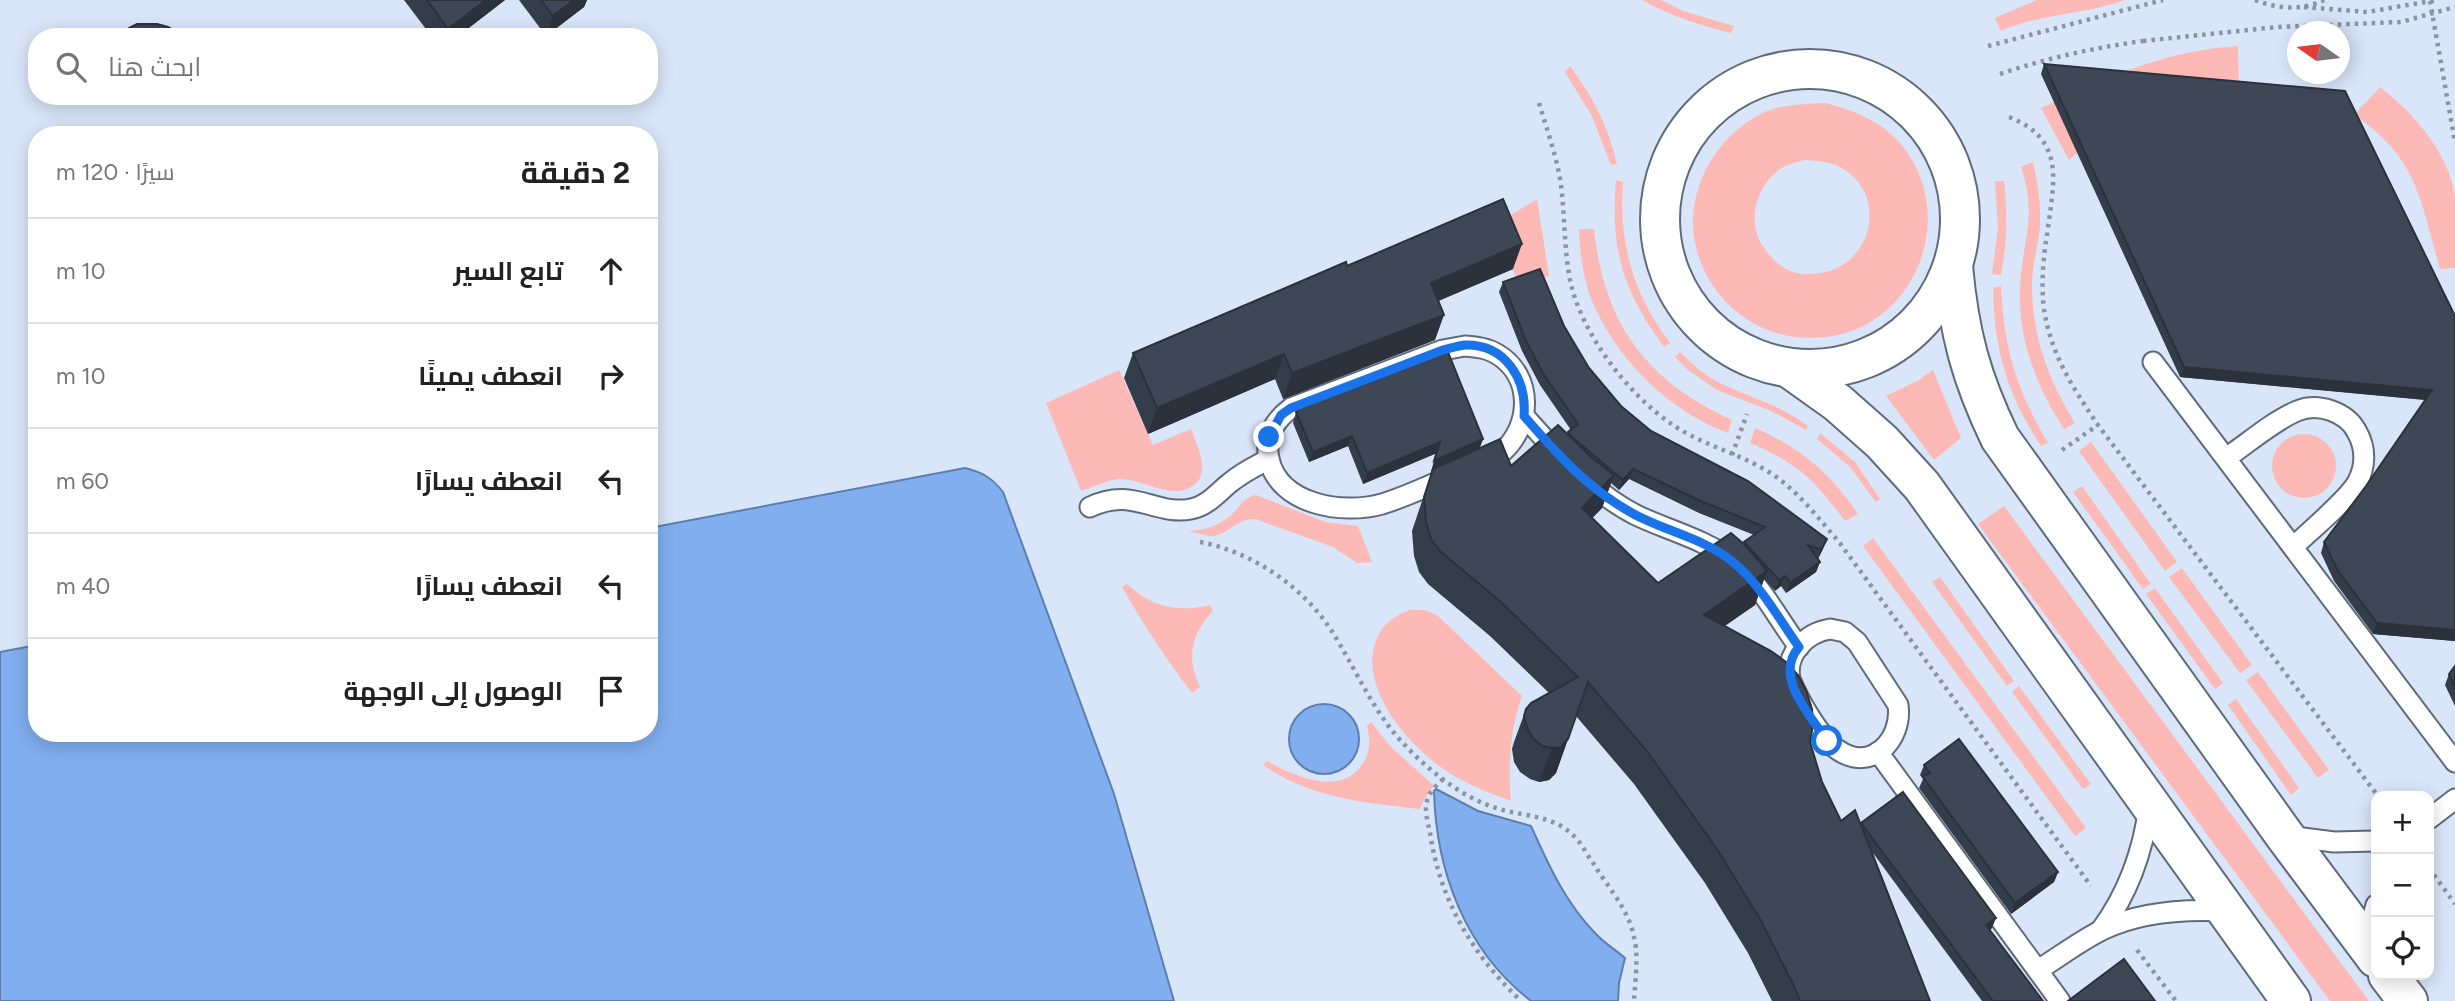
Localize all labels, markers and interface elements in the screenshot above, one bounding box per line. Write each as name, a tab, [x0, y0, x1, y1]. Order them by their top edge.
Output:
north arrow	[2287, 21, 2350, 84]
search box	[28, 28, 658, 105]
icon: search	[52, 48, 90, 86]
text: ابحث هنا	[108, 51, 201, 83]
text: 2 دقيقة	[521, 154, 630, 191]
text: سيرًا · 120 m	[56, 158, 174, 186]
icon: ahead	[592, 252, 630, 290]
text: تابع السير	[453, 255, 563, 287]
text: 10 m	[56, 257, 106, 285]
icon: right	[592, 357, 630, 395]
text: انعطف يمينًا	[418, 360, 563, 392]
text: 10 m	[56, 362, 106, 390]
route end	[1253, 421, 1284, 452]
icon: left	[592, 462, 630, 500]
text: انعطف يسارًا	[415, 465, 563, 497]
text: 60 m	[56, 467, 109, 495]
icon: left	[592, 567, 630, 605]
text: انعطف يسارًا	[415, 570, 563, 602]
text: 40 m	[56, 572, 110, 600]
icon: arrive	[592, 672, 630, 710]
text: الوصول إلى الوجهة	[343, 675, 563, 707]
route start	[1811, 725, 1842, 756]
map controls	[2371, 791, 2434, 980]
button: +	[2371, 791, 2434, 854]
button: −	[2371, 854, 2434, 917]
button: locate	[2371, 917, 2434, 980]

